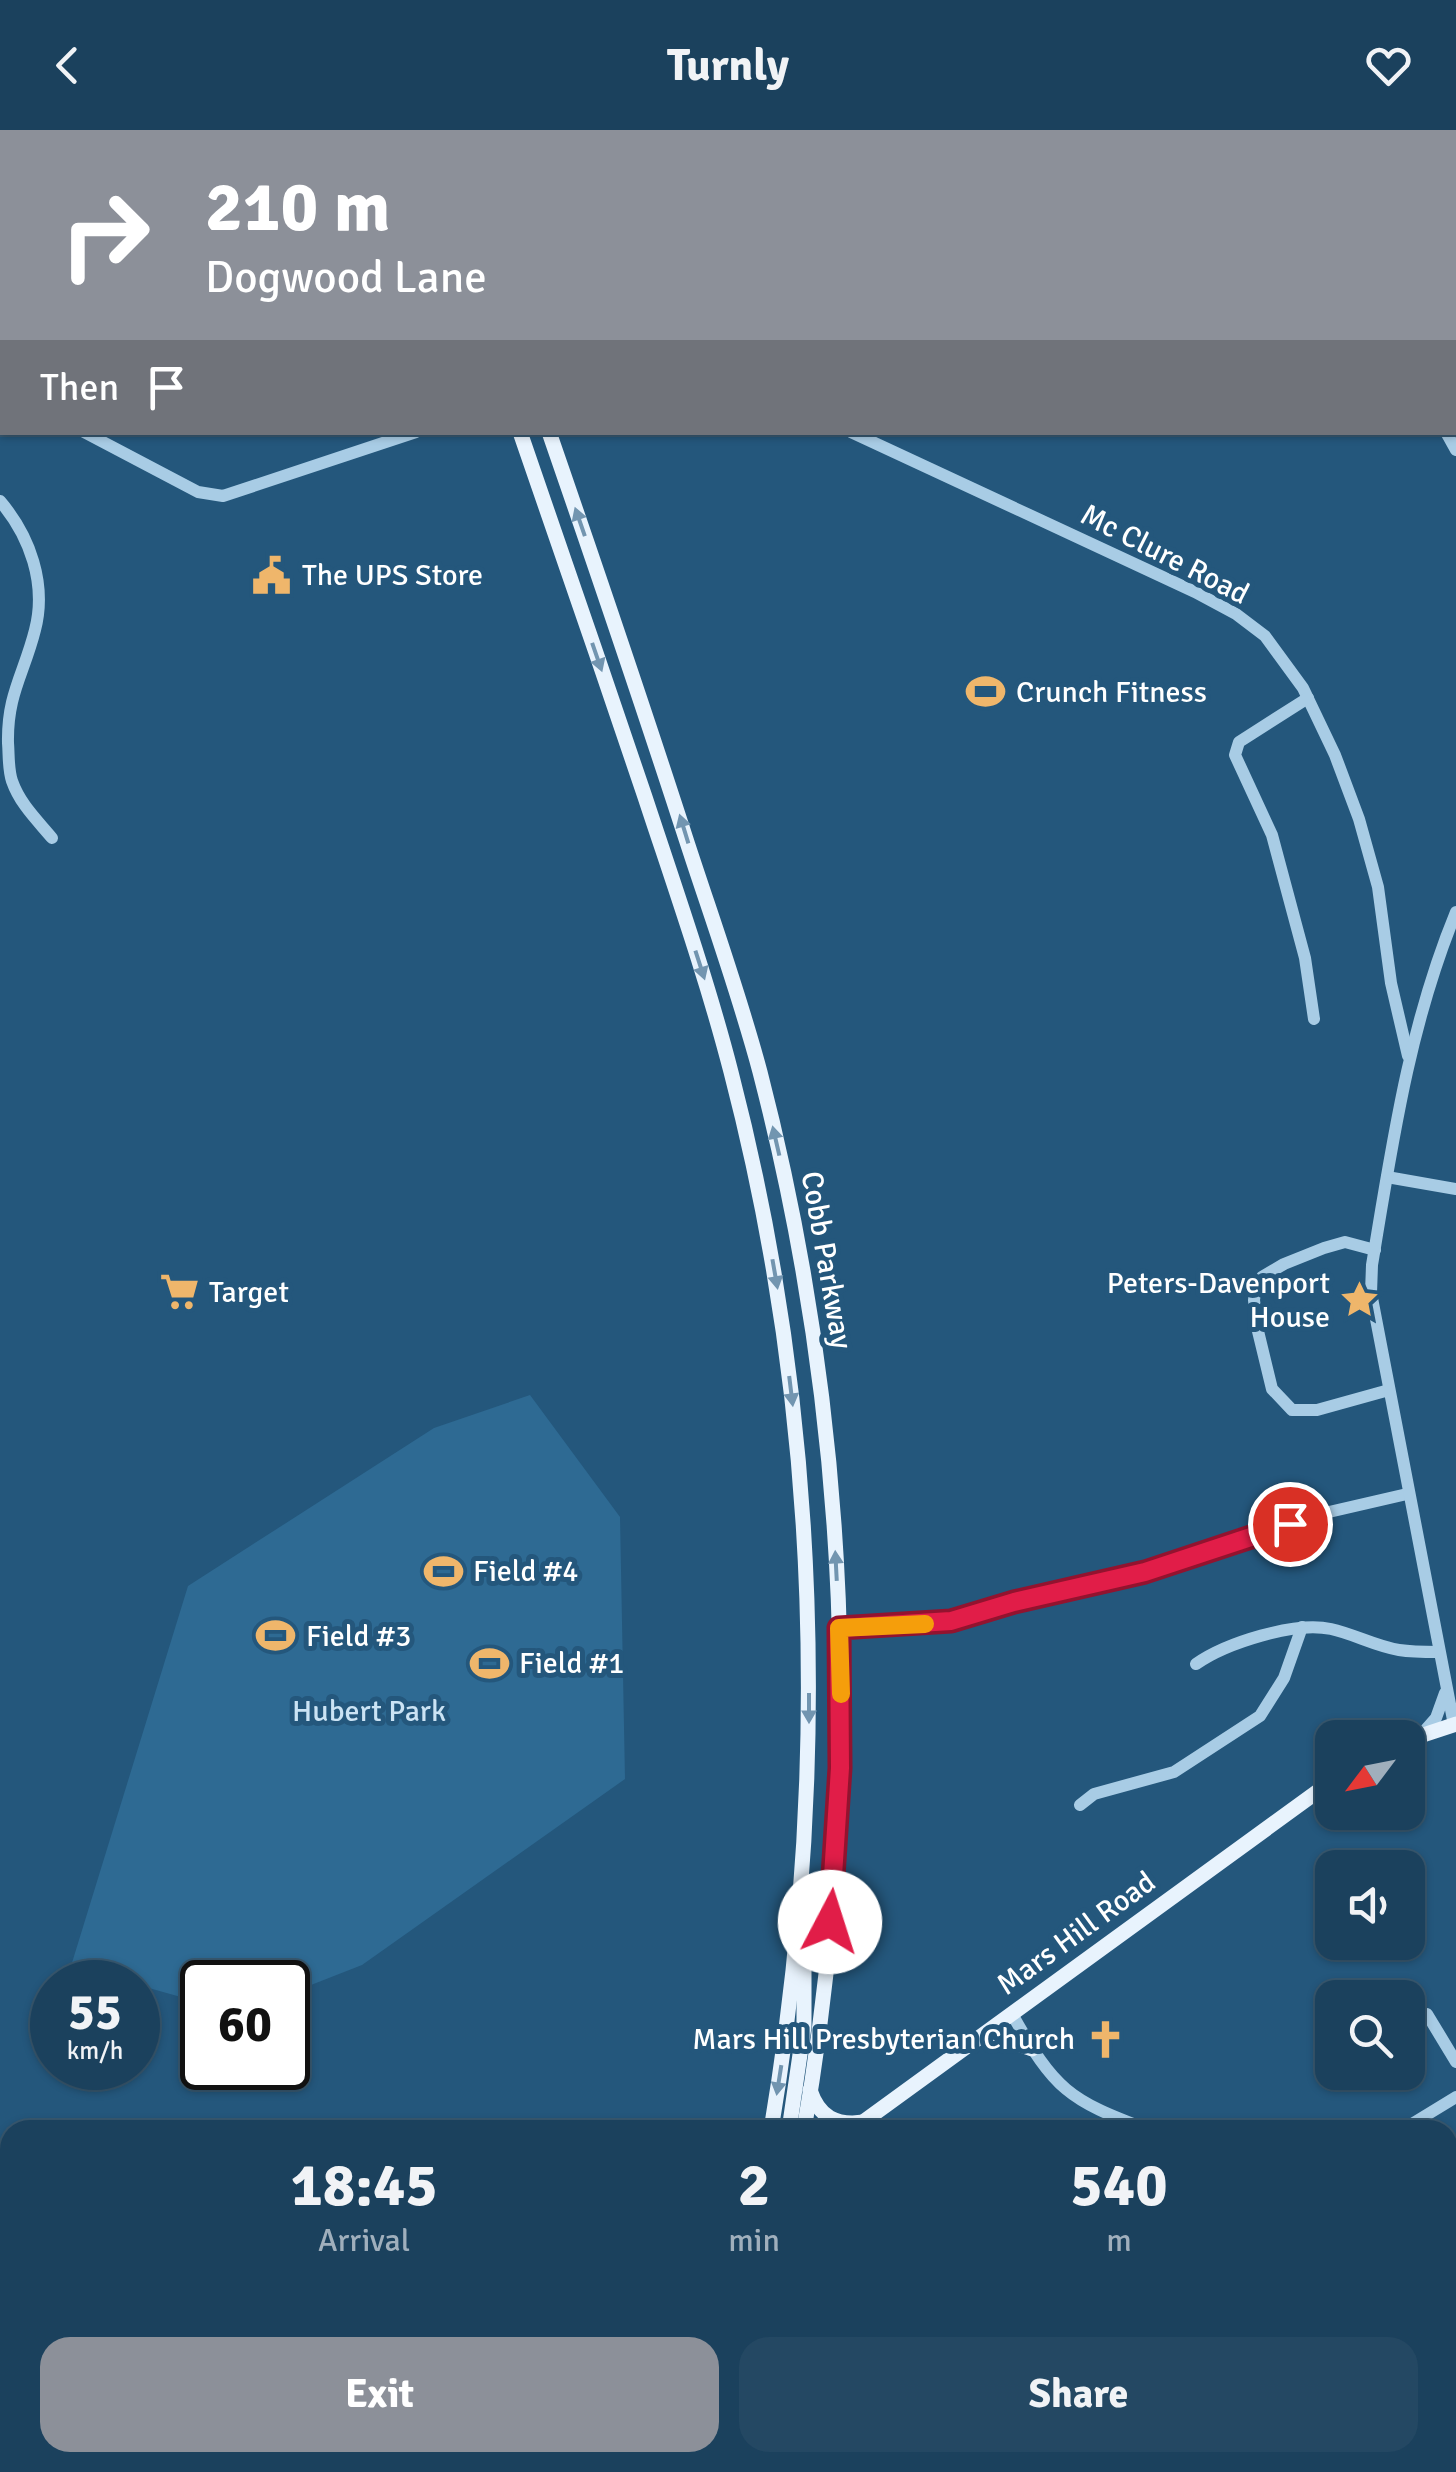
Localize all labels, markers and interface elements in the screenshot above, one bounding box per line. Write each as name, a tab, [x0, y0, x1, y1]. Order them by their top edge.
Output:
icon: back	[40, 38, 95, 93]
text: Turnly	[667, 38, 789, 93]
icon: heart	[1361, 38, 1416, 93]
text: 210 m	[205, 164, 390, 250]
icon: right	[40, 170, 170, 300]
text: Dogwood Lane	[205, 250, 487, 305]
icon: arrive	[139, 360, 194, 415]
text: Then	[40, 364, 119, 411]
street label: Mc Clure Road	[1074, 496, 1255, 613]
one-way arrow	[571, 506, 586, 536]
public building icon: The UPS Store	[251, 554, 293, 596]
place label: The UPS Store	[302, 557, 483, 594]
one-way arrow	[590, 643, 605, 673]
sports icon: Crunch Fitness	[965, 671, 1007, 713]
place label: Crunch Fitness	[1016, 674, 1207, 711]
one-way arrow	[676, 814, 691, 844]
one-way arrow	[694, 951, 709, 981]
one-way arrow	[768, 1125, 783, 1156]
street label: Cobb Parkway	[793, 1168, 860, 1352]
one-way arrow	[768, 1259, 783, 1290]
place label: Peters-Davenport House	[1107, 1265, 1330, 1336]
supermarket icon: Target	[158, 1271, 200, 1313]
place label: Target	[209, 1274, 289, 1311]
place icon: Peters-Davenport House	[1339, 1279, 1381, 1321]
one-way arrow	[783, 1375, 799, 1407]
pin	[1248, 1482, 1333, 1567]
icon: arrive	[1263, 1497, 1318, 1552]
one-way arrow	[828, 1549, 844, 1581]
sports icon: Field #4	[422, 1550, 464, 1592]
place label: Field #4	[473, 1553, 578, 1590]
sports icon: Field #3	[255, 1615, 297, 1657]
place label: Field #3	[306, 1618, 411, 1655]
sports icon: Field #1	[468, 1642, 510, 1684]
place label: Field #1	[519, 1645, 624, 1682]
park label: Hubert Park	[292, 1693, 446, 1730]
one-way arrow	[801, 1693, 817, 1725]
north arrow	[1315, 1720, 1425, 1830]
map controls	[1315, 1720, 1425, 2090]
button: sound	[1315, 1850, 1425, 1960]
street label: Mars Hill Road	[990, 1864, 1163, 2003]
position arrow	[778, 1870, 882, 1974]
speed limit sign: 60	[180, 1960, 310, 2090]
button: search	[1315, 1980, 1425, 2090]
text: 55	[68, 1982, 122, 2044]
church icon: Mars Hill Presbyterian Church	[1084, 2018, 1126, 2060]
place label: Mars Hill Presbyterian Church	[692, 2021, 1075, 2058]
text: km/h	[67, 2035, 123, 2066]
one-way arrow	[771, 2064, 786, 2096]
text: 18:45	[290, 2149, 438, 2223]
text: 2	[738, 2149, 770, 2223]
text: 540	[1070, 2149, 1168, 2223]
text: Arrival	[318, 2221, 410, 2260]
text: min	[728, 2221, 780, 2260]
text: m	[1106, 2221, 1132, 2260]
button: Exit	[40, 2337, 719, 2452]
button: Share	[739, 2337, 1418, 2452]

